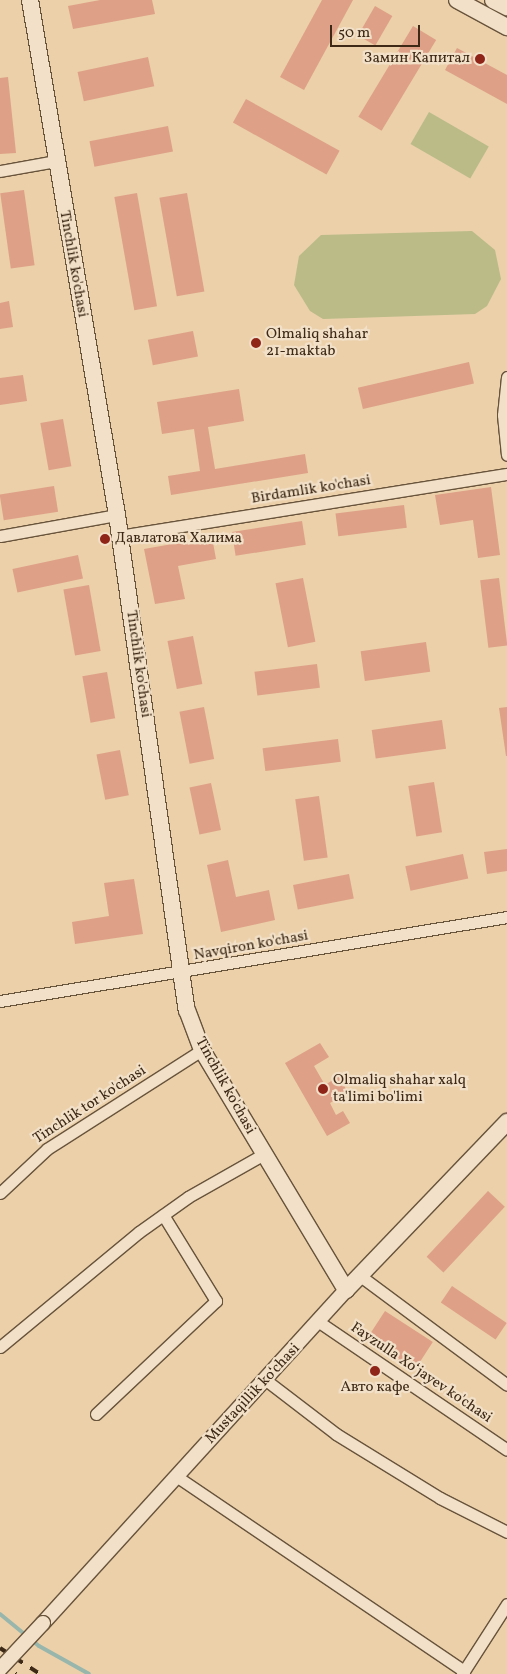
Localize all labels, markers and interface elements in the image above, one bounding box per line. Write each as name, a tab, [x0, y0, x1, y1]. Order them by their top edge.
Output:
scale bar	[332, 15, 422, 47]
text: 50 m	[338, 23, 370, 44]
place label: Замин Капитал	[364, 50, 470, 68]
marker: Замин Капитал	[474, 53, 486, 65]
street label: Tinchlik ko'chasi	[55, 209, 91, 319]
place label: Olmaliq shahar 21-maktab	[266, 325, 368, 360]
marker: Olmaliq shahar 21-maktab	[250, 337, 262, 349]
street label: Birdamlik ko'chasi	[250, 472, 372, 508]
place label: Давлатова Халима	[115, 530, 242, 548]
marker: Давлатова Халима	[99, 533, 111, 545]
street label: Tinchlik ko'chasi	[122, 609, 154, 719]
street label: Navqiron ko'chasi	[192, 927, 310, 965]
street label: Tinchlik ko'chasi	[191, 1034, 259, 1138]
street label: Tinchlik tor ko'chasi	[30, 1062, 150, 1148]
place label: Olmaliq shahar xalq ta'limi bo'limi	[333, 1071, 466, 1106]
marker: Olmaliq shahar xalq ta'limi bo'limi	[317, 1083, 329, 1095]
street label: Fayzulla Xo‘jayev ko'chasi	[347, 1319, 495, 1427]
street label: Mustaqillik koʻchasi	[202, 1340, 304, 1448]
marker: Авто кафе	[369, 1365, 381, 1377]
place label: Авто кафе	[340, 1379, 410, 1397]

